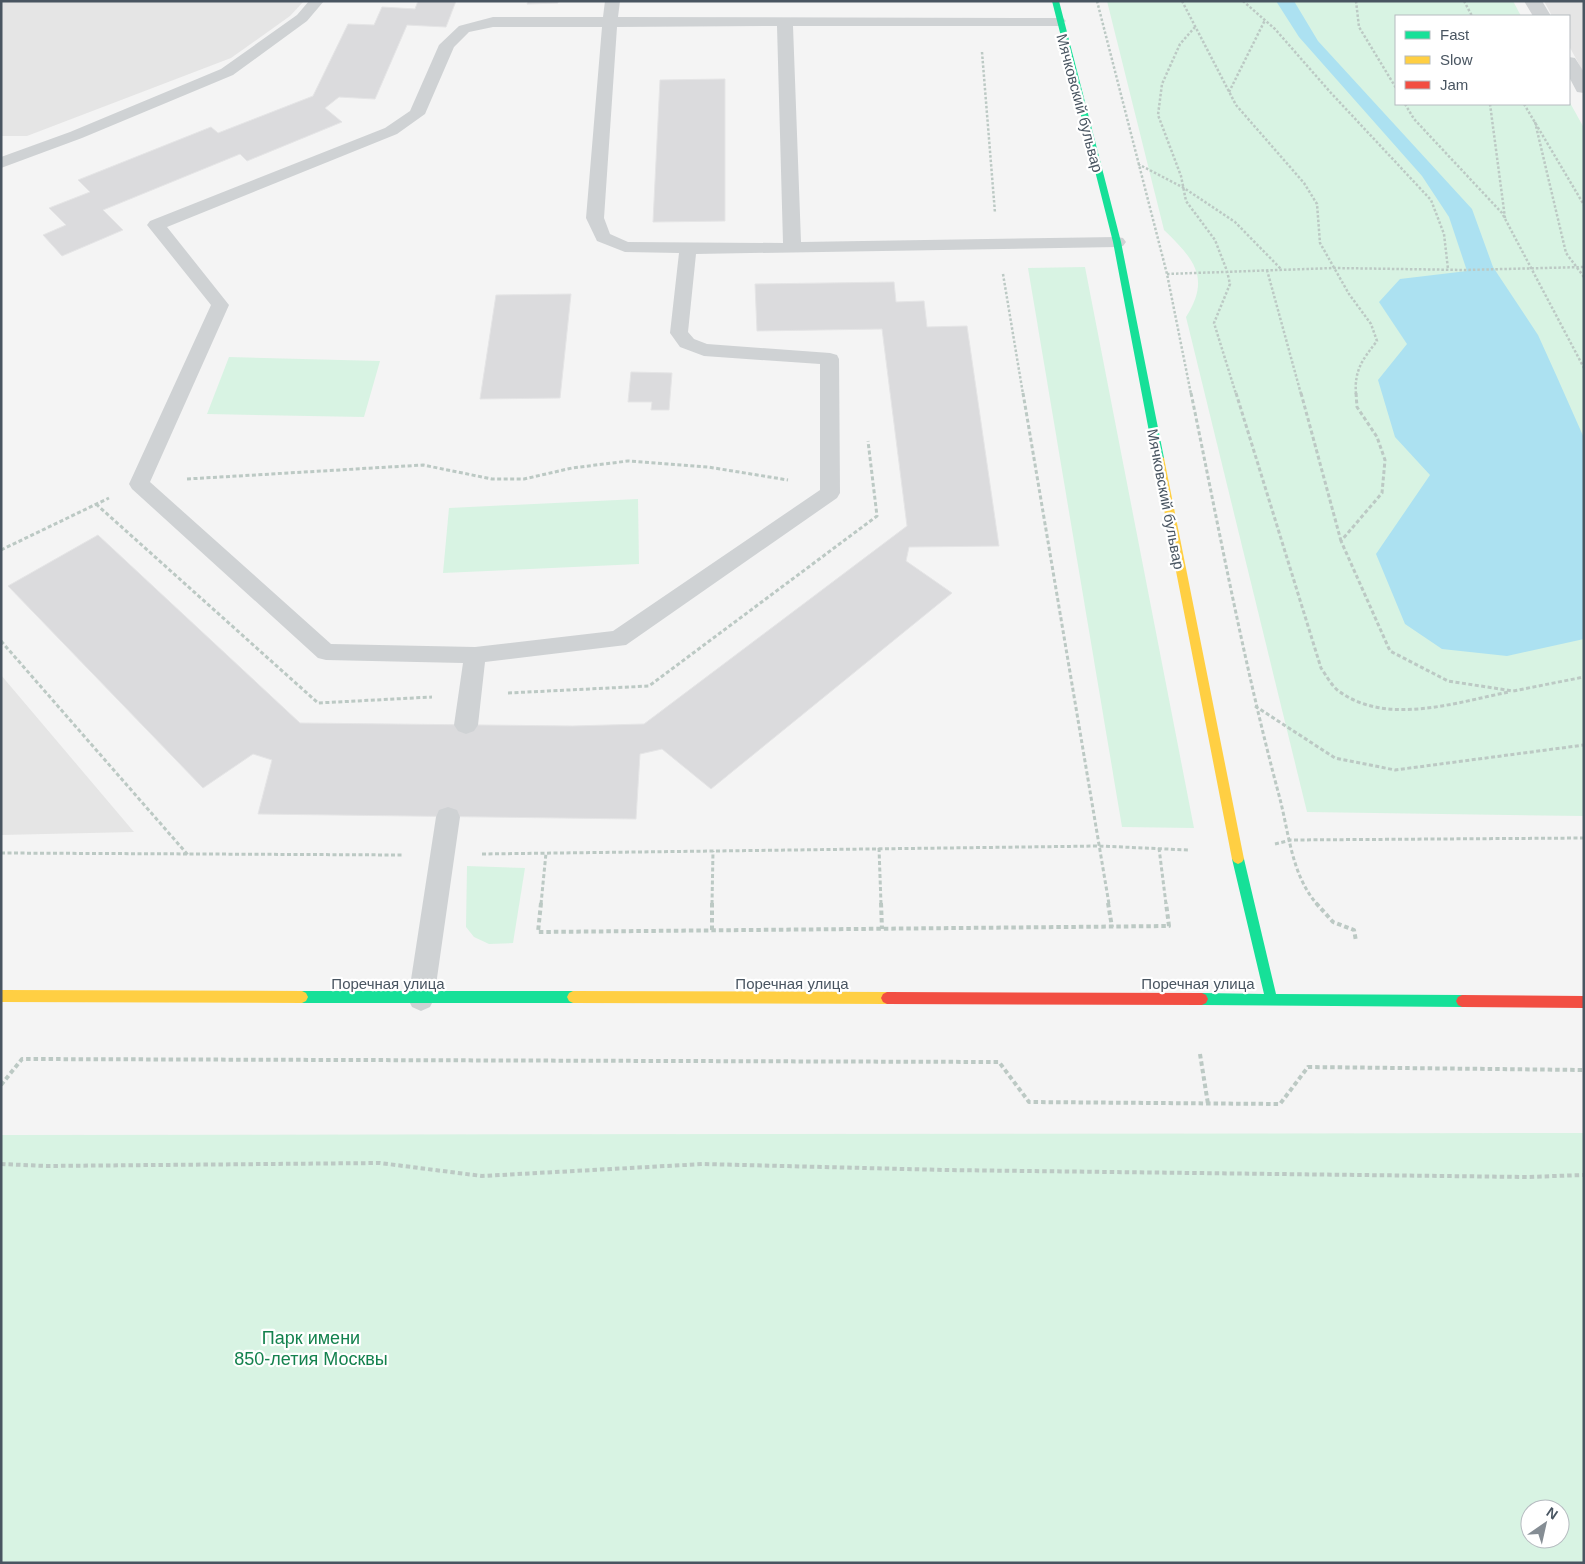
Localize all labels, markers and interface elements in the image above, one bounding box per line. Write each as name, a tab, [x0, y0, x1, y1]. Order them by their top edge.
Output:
legend	[1395, 15, 1570, 105]
text: Fast	[1440, 26, 1470, 43]
street label: Мячковский бульвар	[1053, 32, 1107, 174]
text: Slow	[1440, 51, 1473, 68]
text: Jam	[1440, 76, 1468, 93]
street label: Мячковский бульвар	[1144, 427, 1188, 571]
street label: Поречная улица	[331, 975, 445, 992]
street label: Поречная улица	[735, 975, 849, 992]
street label: Поречная улица	[1141, 975, 1255, 992]
park label: Парк имени 850-летия Москвы	[234, 1328, 388, 1369]
north arrow	[1520, 1499, 1570, 1549]
text: N	[1544, 1504, 1561, 1523]

